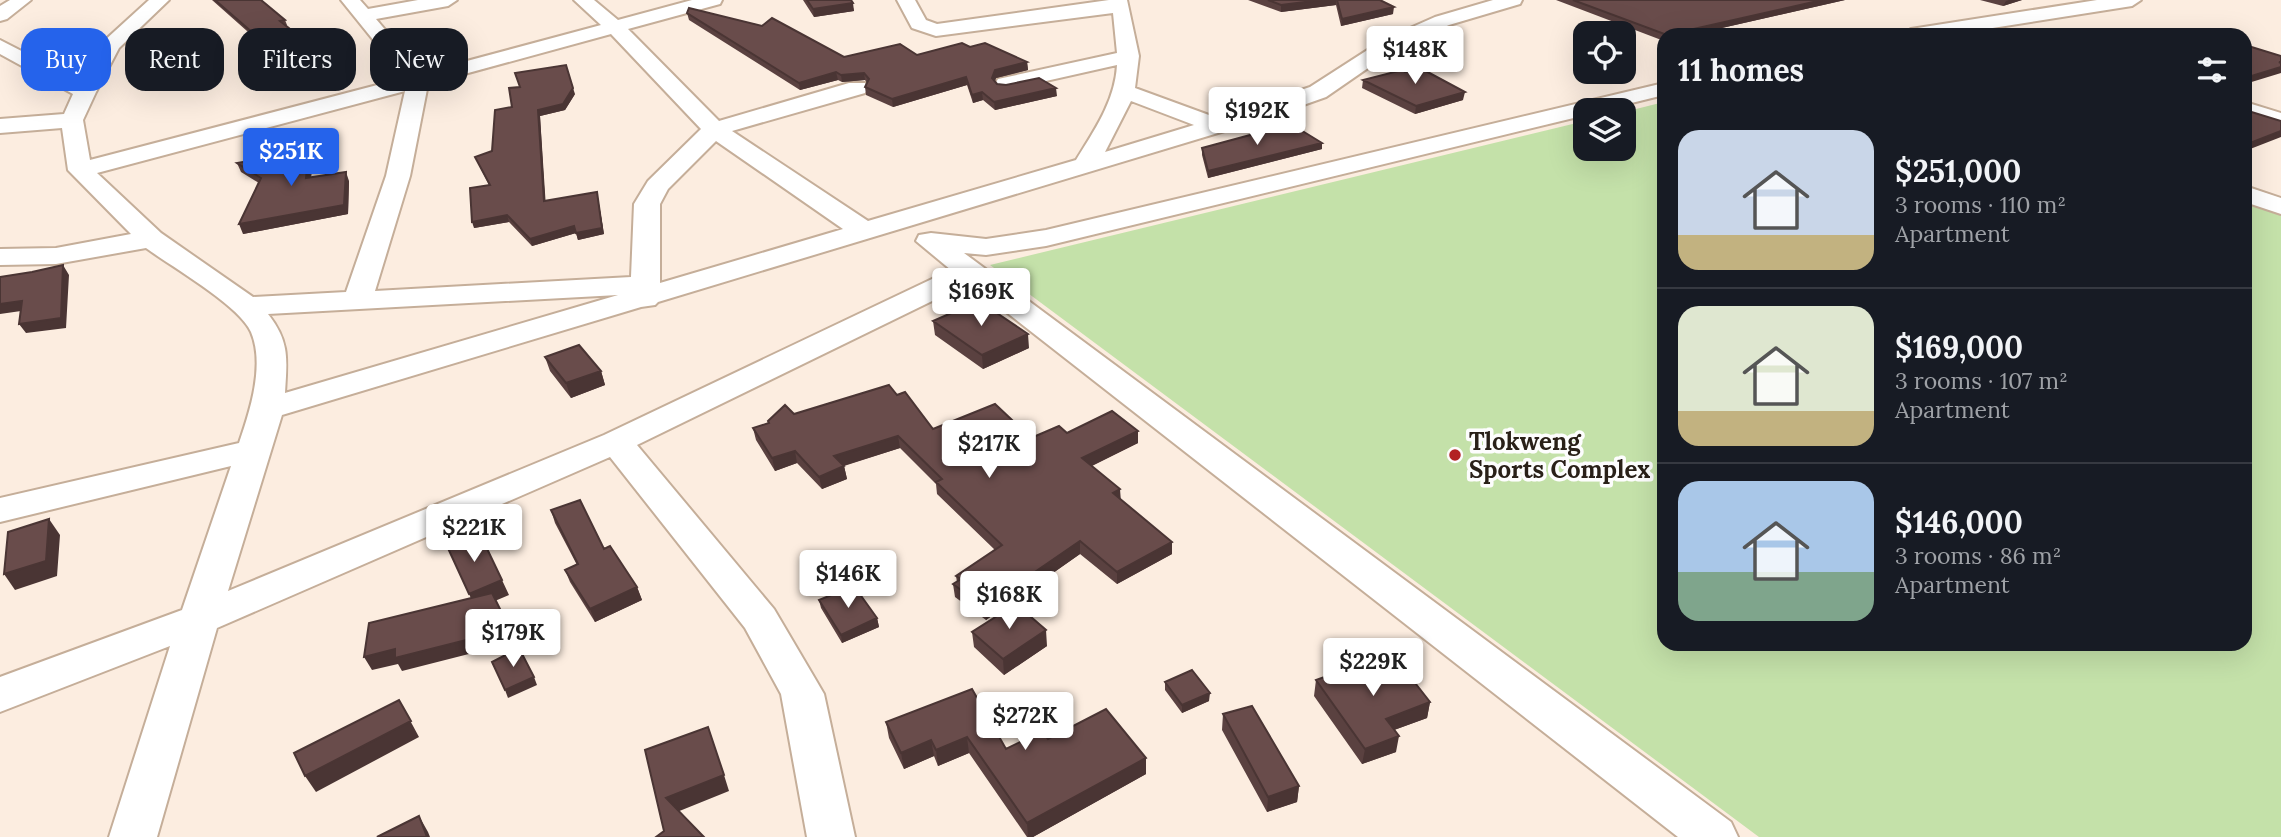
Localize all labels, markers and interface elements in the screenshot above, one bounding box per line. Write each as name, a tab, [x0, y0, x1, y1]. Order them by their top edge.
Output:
map controls	[1573, 21, 1636, 161]
button: locate	[1573, 21, 1636, 84]
pin: $148K	[1366, 27, 1464, 86]
chip: Buy	[21, 28, 111, 91]
chip: Rent	[125, 28, 224, 91]
chip: Filters	[238, 28, 356, 91]
chip: New	[370, 28, 468, 91]
text: $148K	[1383, 34, 1447, 63]
text: 11 homes	[1678, 51, 1804, 89]
icon: filters	[2193, 51, 2231, 89]
pin: $192K	[1208, 88, 1306, 147]
text: $192K	[1225, 95, 1289, 124]
button: layers	[1573, 98, 1636, 161]
pin: $251K	[242, 128, 340, 188]
text: $251K	[259, 136, 323, 165]
text: $251,000	[1895, 152, 2021, 190]
icon: home	[1734, 158, 1818, 242]
text: 3 rooms · 110 m²	[1895, 190, 2066, 219]
text: Apartment	[1895, 219, 2010, 248]
pin: $169K	[932, 268, 1030, 328]
text: $169K	[948, 276, 1014, 305]
text: $169,000	[1895, 328, 2023, 366]
icon: home	[1734, 334, 1818, 418]
text: 3 rooms · 107 m²	[1895, 366, 2068, 395]
text: Apartment	[1895, 395, 2010, 424]
pin: $217K	[940, 420, 1038, 480]
place label: Tlokweng Sports Complex	[1469, 426, 1650, 485]
text: $217K	[958, 428, 1020, 457]
marker: Tlokweng Sports Complex	[1447, 447, 1463, 463]
text: $146,000	[1895, 503, 2023, 541]
pin: $221K	[425, 504, 523, 564]
icon: home	[1734, 509, 1818, 593]
text: $221K	[442, 512, 506, 541]
text: 3 rooms · 86 m²	[1895, 541, 2061, 570]
pin: $146K	[799, 550, 897, 610]
text: $146K	[815, 558, 881, 587]
text: Apartment	[1895, 570, 2010, 599]
pin: $168K	[960, 572, 1058, 631]
text: $168K	[976, 579, 1042, 608]
pin: $179K	[464, 610, 562, 669]
text: $179K	[481, 617, 545, 646]
pin: $229K	[1324, 638, 1422, 698]
text: $229K	[1339, 646, 1407, 675]
pin: $272K	[976, 692, 1074, 752]
text: $272K	[992, 700, 1058, 729]

